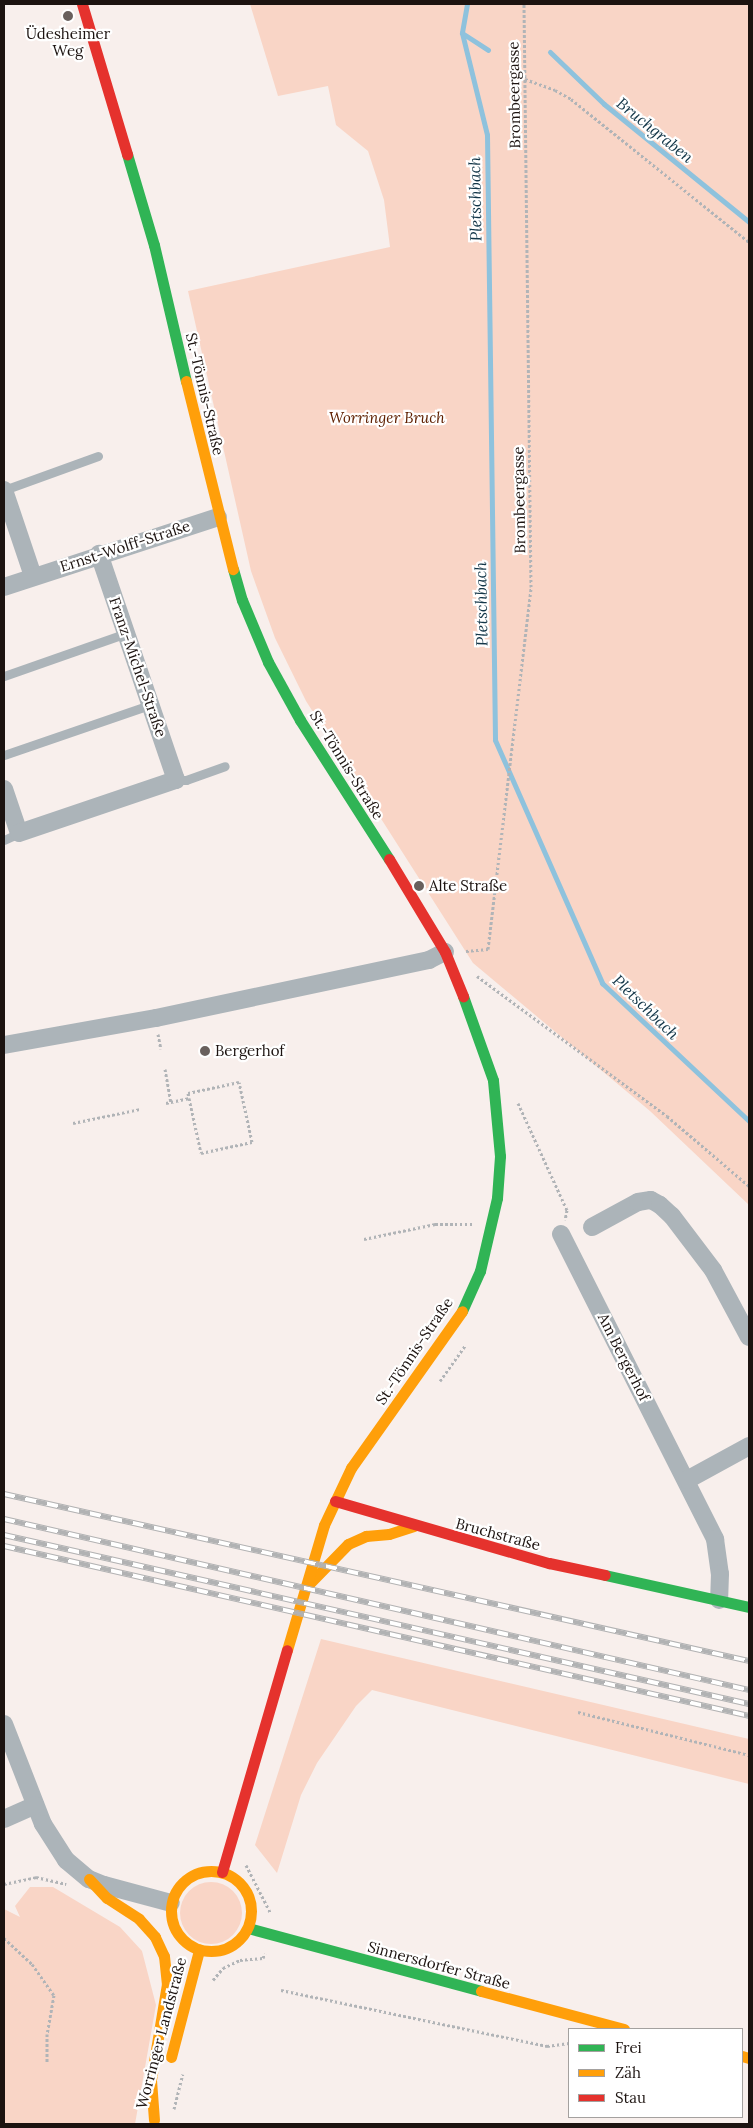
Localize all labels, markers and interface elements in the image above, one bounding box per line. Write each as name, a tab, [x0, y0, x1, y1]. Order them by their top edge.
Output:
marker: Üdesheimer Weg	[62, 10, 74, 22]
place label: Üdesheimer Weg	[26, 24, 110, 59]
street label: Brombeergasse	[504, 41, 524, 149]
water label: Bruchgraben	[613, 93, 697, 167]
water label: Pletschbach	[465, 156, 485, 242]
street label: St.-Tönnis-Straße	[182, 331, 228, 457]
park label: Worringer Bruch	[329, 409, 445, 427]
street label: Brombeergasse	[509, 446, 529, 554]
street label: Ernst-Wolff-Straße	[58, 516, 192, 576]
water label: Pletschbach	[471, 561, 491, 647]
street label: Franz-Michel-Straße	[106, 595, 170, 739]
street label: St.-Tönnis-Straße	[306, 707, 388, 823]
place label: Alte Straße	[429, 877, 507, 895]
marker: Alte Straße	[413, 880, 425, 892]
water label: Pletschbach	[609, 971, 683, 1043]
place label: Bergerhof	[215, 1042, 284, 1060]
marker: Bergerhof	[199, 1045, 211, 1057]
street label: St.-Tönnis-Straße	[372, 1294, 456, 1408]
street label: Am Bergerhof	[594, 1310, 654, 1404]
street label: Bruchstraße	[454, 1514, 542, 1554]
street label: Sinnersdorfer Straße	[366, 1937, 512, 1993]
street label: Worringer Landstraße	[132, 1955, 190, 2111]
legend	[568, 2028, 743, 2118]
text: Frei	[615, 2038, 642, 2057]
text: Zäh	[615, 2063, 641, 2082]
text: Stau	[615, 2088, 646, 2107]

